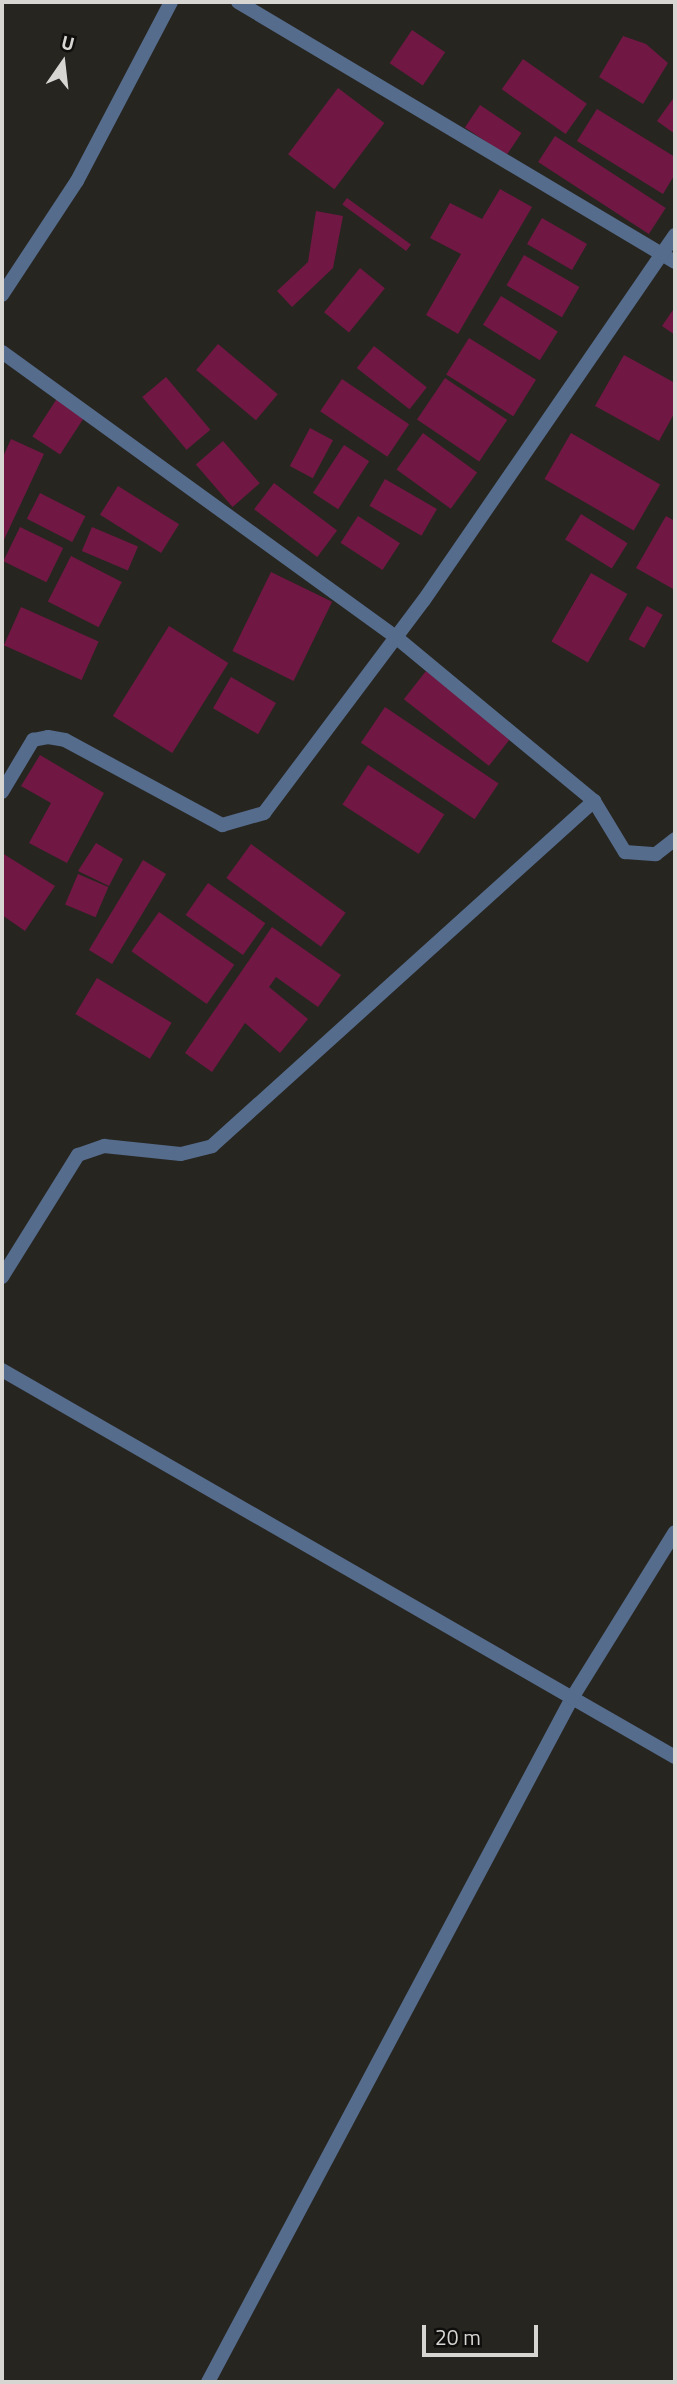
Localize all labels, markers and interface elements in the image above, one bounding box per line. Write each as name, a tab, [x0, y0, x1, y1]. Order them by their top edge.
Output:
text: U	[59, 27, 78, 58]
north arrow	[28, 28, 98, 98]
scale bar	[425, 2310, 540, 2354]
text: 20 m	[435, 2321, 481, 2353]

